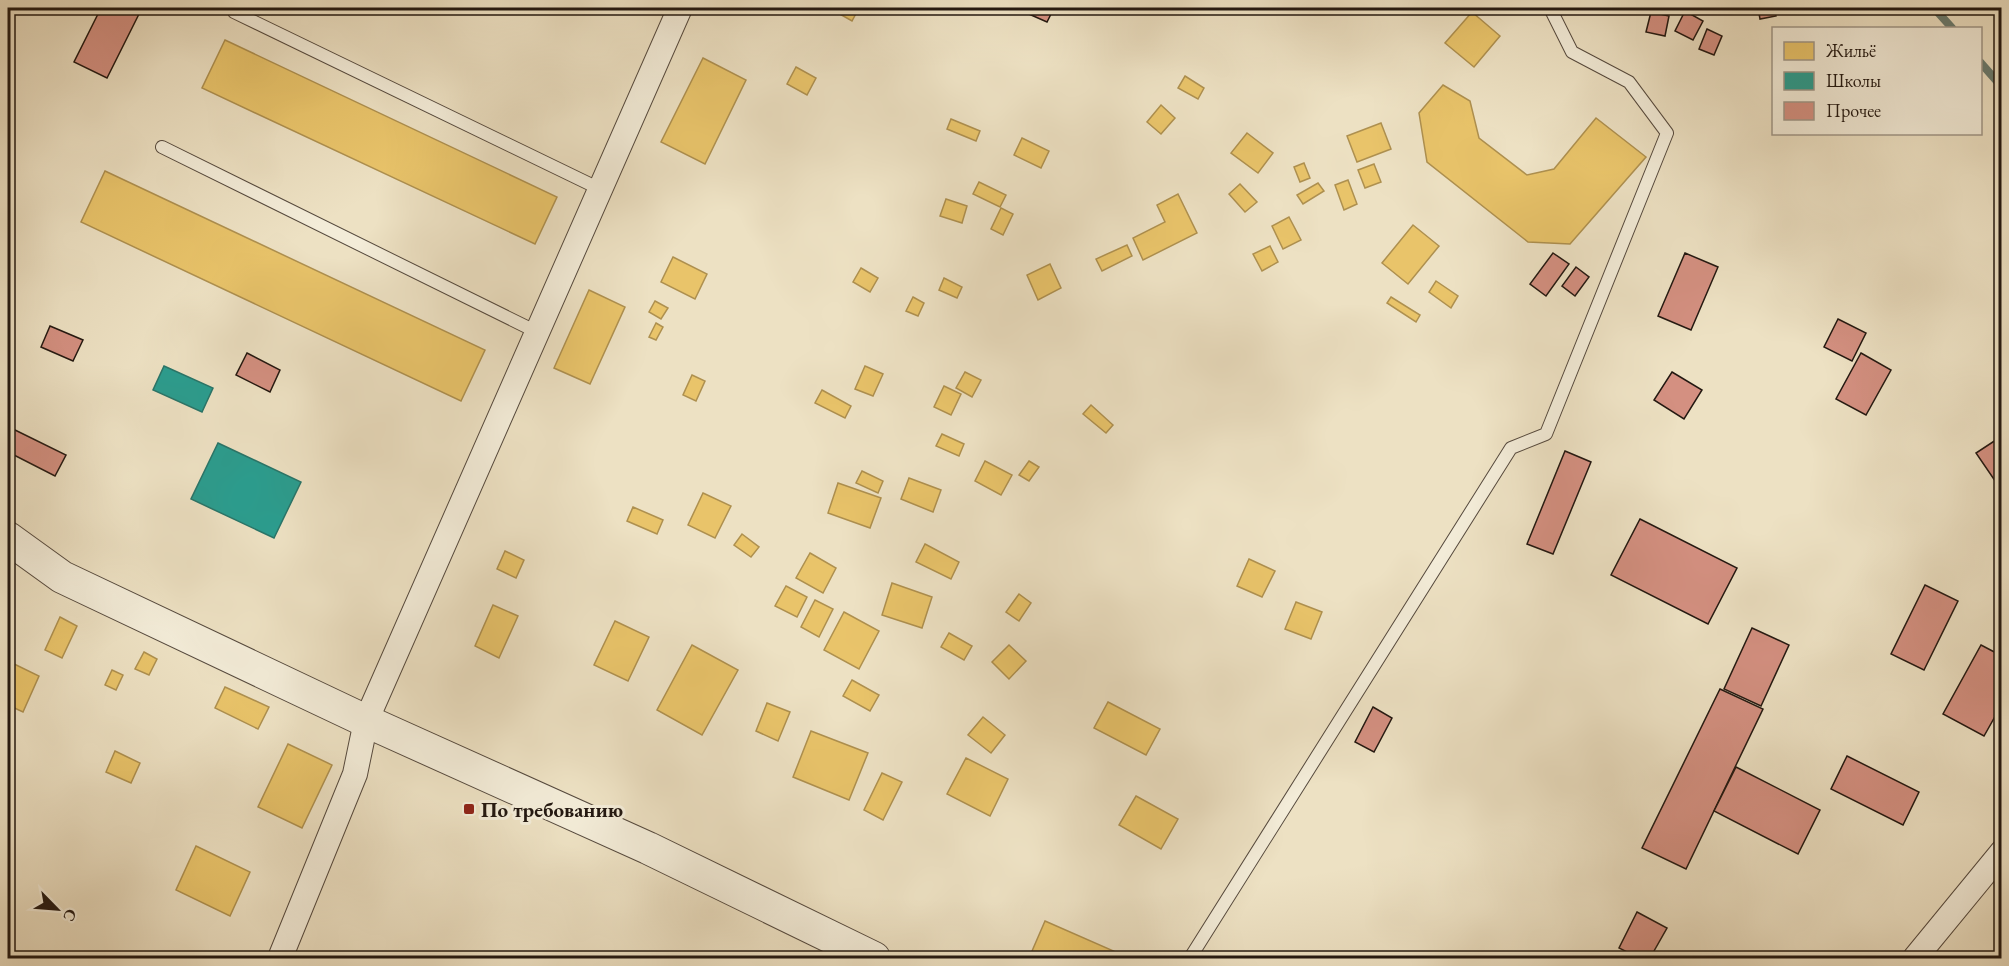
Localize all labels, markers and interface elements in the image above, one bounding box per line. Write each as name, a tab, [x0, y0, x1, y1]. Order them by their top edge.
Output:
legend	[1772, 27, 1982, 135]
text: Жильё	[1825, 39, 1876, 62]
text: Школы	[1826, 69, 1881, 92]
text: Прочее	[1826, 99, 1881, 122]
place label: По требованию	[481, 796, 623, 823]
marker: По требованию	[462, 802, 476, 816]
north arrow	[27, 879, 87, 939]
text: С	[58, 906, 82, 925]

